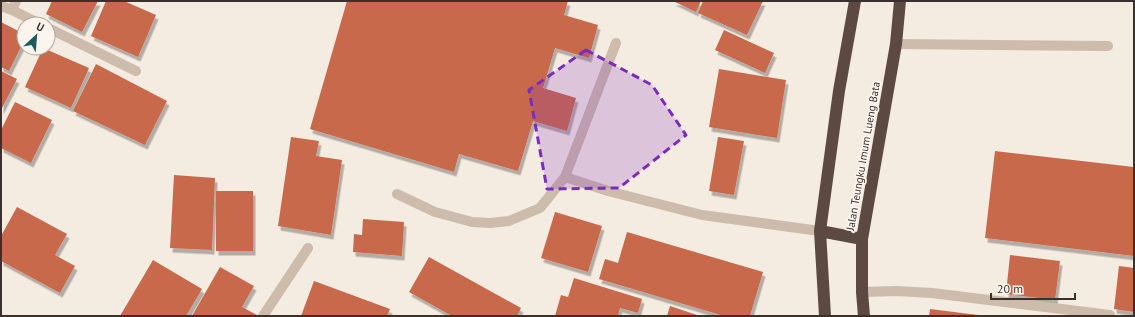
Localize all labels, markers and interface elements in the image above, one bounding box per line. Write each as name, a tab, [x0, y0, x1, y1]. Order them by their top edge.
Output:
north arrow	[16, 16, 56, 56]
text: U	[34, 19, 47, 35]
street label: Jalan Teungku Imum Lueng Bata	[843, 80, 883, 233]
scale bar	[991, 275, 1075, 301]
text: 20 m	[997, 281, 1023, 296]

